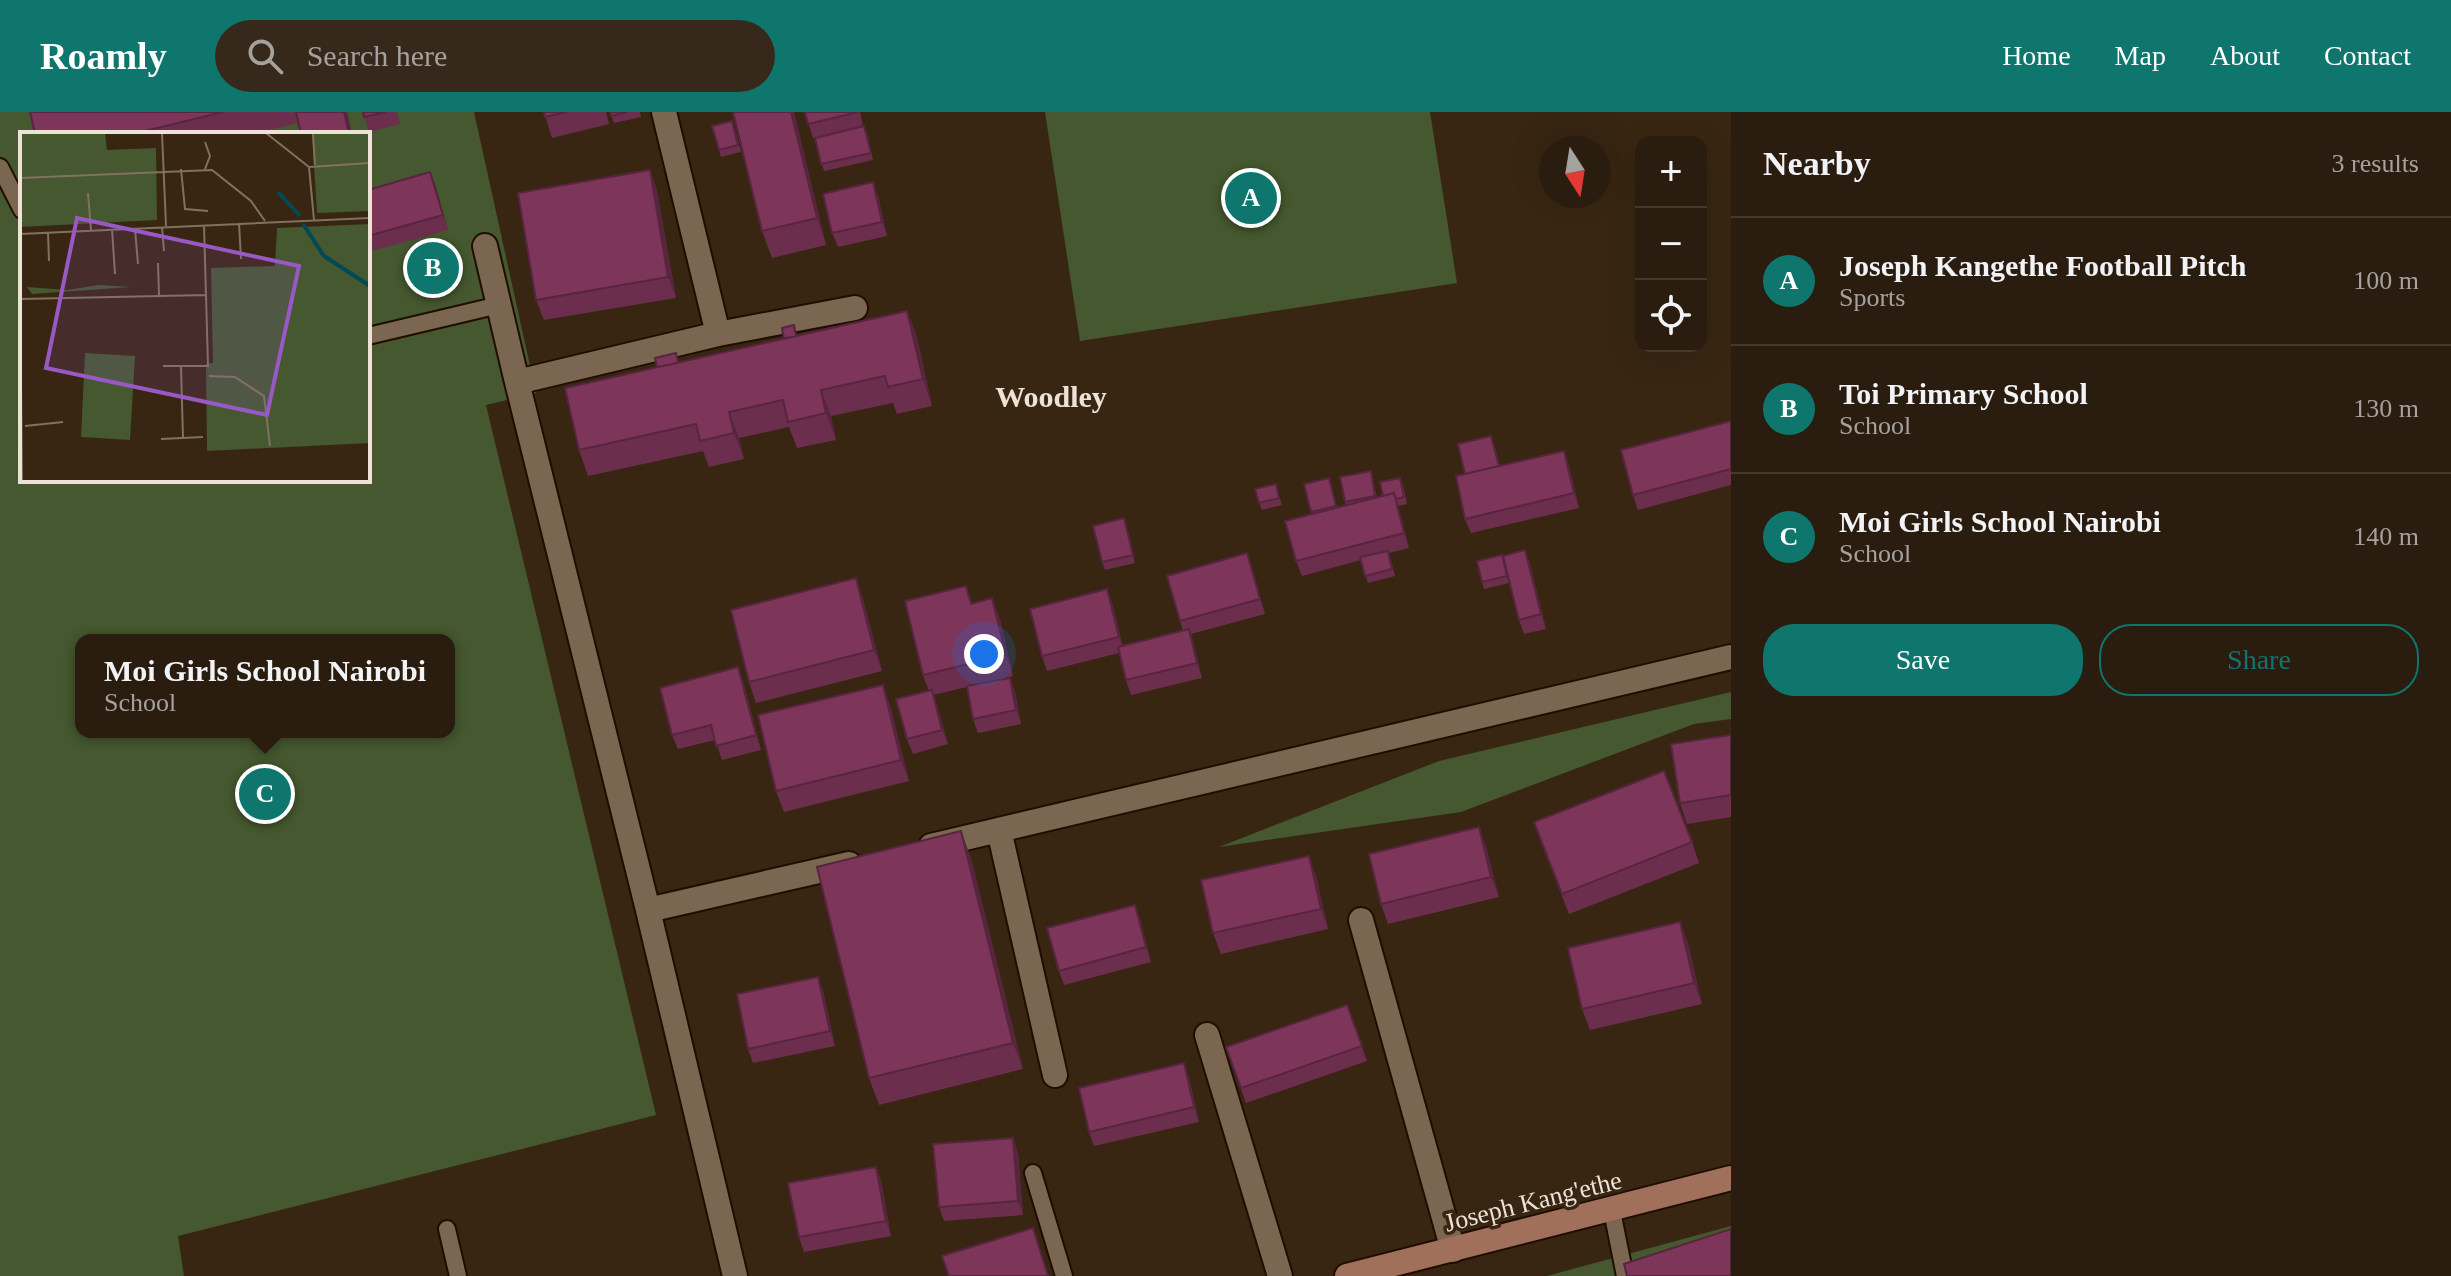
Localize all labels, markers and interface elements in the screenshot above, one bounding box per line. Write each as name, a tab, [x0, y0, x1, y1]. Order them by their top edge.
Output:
search box	[215, 20, 775, 92]
icon: search	[243, 34, 287, 78]
text: Roamly	[40, 35, 167, 77]
text: Search here	[307, 39, 447, 72]
text: Home	[2002, 40, 2071, 71]
text: Map	[2115, 40, 2166, 71]
text: About	[2210, 40, 2280, 71]
text: Contact	[2324, 40, 2411, 71]
inset map	[20, 132, 370, 482]
north arrow	[1539, 136, 1611, 208]
map controls	[1635, 136, 1707, 352]
button: +	[1635, 136, 1707, 208]
text: Nearby	[1763, 145, 1871, 182]
text: 3 results	[2332, 149, 2419, 178]
pin: A	[1225, 168, 1277, 228]
button: −	[1635, 208, 1707, 280]
pin: B	[407, 238, 459, 298]
text: Joseph Kangethe Football Pitch	[1839, 249, 2247, 282]
text: A	[1780, 266, 1798, 295]
text: 100 m	[2353, 266, 2419, 295]
button: locate	[1635, 280, 1707, 352]
text: Sports	[1839, 283, 1905, 312]
text: Toi Primary School	[1839, 377, 2088, 410]
district label: Woodley	[995, 380, 1107, 413]
text: B	[1780, 394, 1798, 423]
text: 130 m	[2353, 394, 2419, 423]
text: School	[1839, 411, 1911, 440]
text: Moi Girls School Nairobi	[1839, 505, 2161, 538]
text: C	[1780, 522, 1798, 551]
text: 140 m	[2353, 522, 2419, 551]
text: School	[1839, 539, 1911, 568]
button: Save	[1763, 624, 2083, 696]
button: Share	[2099, 624, 2419, 696]
popup	[75, 634, 455, 738]
your location	[964, 634, 1004, 674]
text: Moi Girls School Nairobi	[104, 654, 426, 687]
text: School	[104, 688, 176, 717]
pin: C	[239, 764, 291, 824]
street label: Joseph Kang'ethe	[1442, 1165, 1625, 1238]

